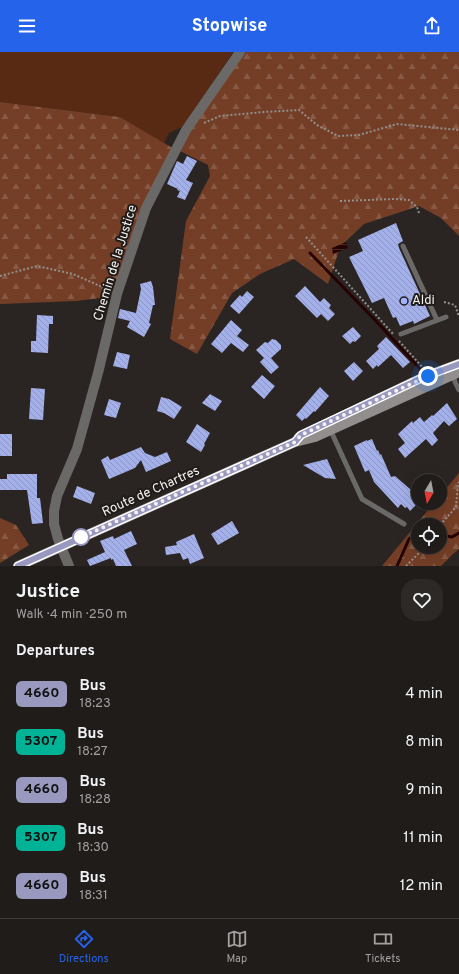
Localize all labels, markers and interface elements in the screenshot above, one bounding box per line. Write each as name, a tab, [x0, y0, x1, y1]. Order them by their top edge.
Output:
icon: menu	[16, 15, 38, 37]
text: Stopwise	[192, 15, 267, 38]
icon: share	[421, 15, 443, 37]
street label: Chemin de la Justice	[91, 203, 141, 323]
place label: Aldi	[412, 293, 435, 309]
marker: Aldi	[399, 296, 409, 306]
your location	[418, 366, 438, 386]
street label: Route de Chartres	[100, 463, 202, 521]
north arrow	[411, 474, 447, 510]
map controls	[411, 474, 447, 554]
button: locate	[411, 518, 447, 554]
unlabelled marker	[72, 528, 90, 546]
button: heart	[401, 579, 443, 621]
text: Justice	[16, 580, 80, 604]
text: Walk · 4 min · 250 m	[16, 607, 127, 623]
text: Departures	[16, 642, 95, 661]
text: Bus	[79, 677, 106, 696]
text: 4660	[24, 685, 59, 702]
text: 4 min	[405, 685, 443, 704]
text: 18:23	[79, 696, 111, 712]
text: Bus	[77, 725, 104, 744]
text: 5307	[24, 733, 57, 750]
text: 8 min	[405, 733, 443, 752]
text: 18:27	[77, 744, 108, 760]
text: Bus	[79, 773, 106, 792]
text: 4660	[24, 781, 59, 798]
text: 9 min	[406, 781, 443, 800]
text: 18:28	[79, 792, 111, 808]
text: Bus	[77, 821, 104, 840]
text: 5307	[24, 829, 57, 846]
text: 11 min	[403, 829, 443, 848]
text: 18:30	[77, 840, 109, 856]
text: Bus	[79, 869, 106, 888]
text: 4660	[24, 877, 59, 894]
text: 12 min	[400, 877, 443, 896]
text: 18:31	[79, 888, 108, 904]
tab: Directions	[59, 928, 109, 966]
tab: Map	[226, 928, 248, 966]
tab: Tickets	[365, 928, 400, 966]

